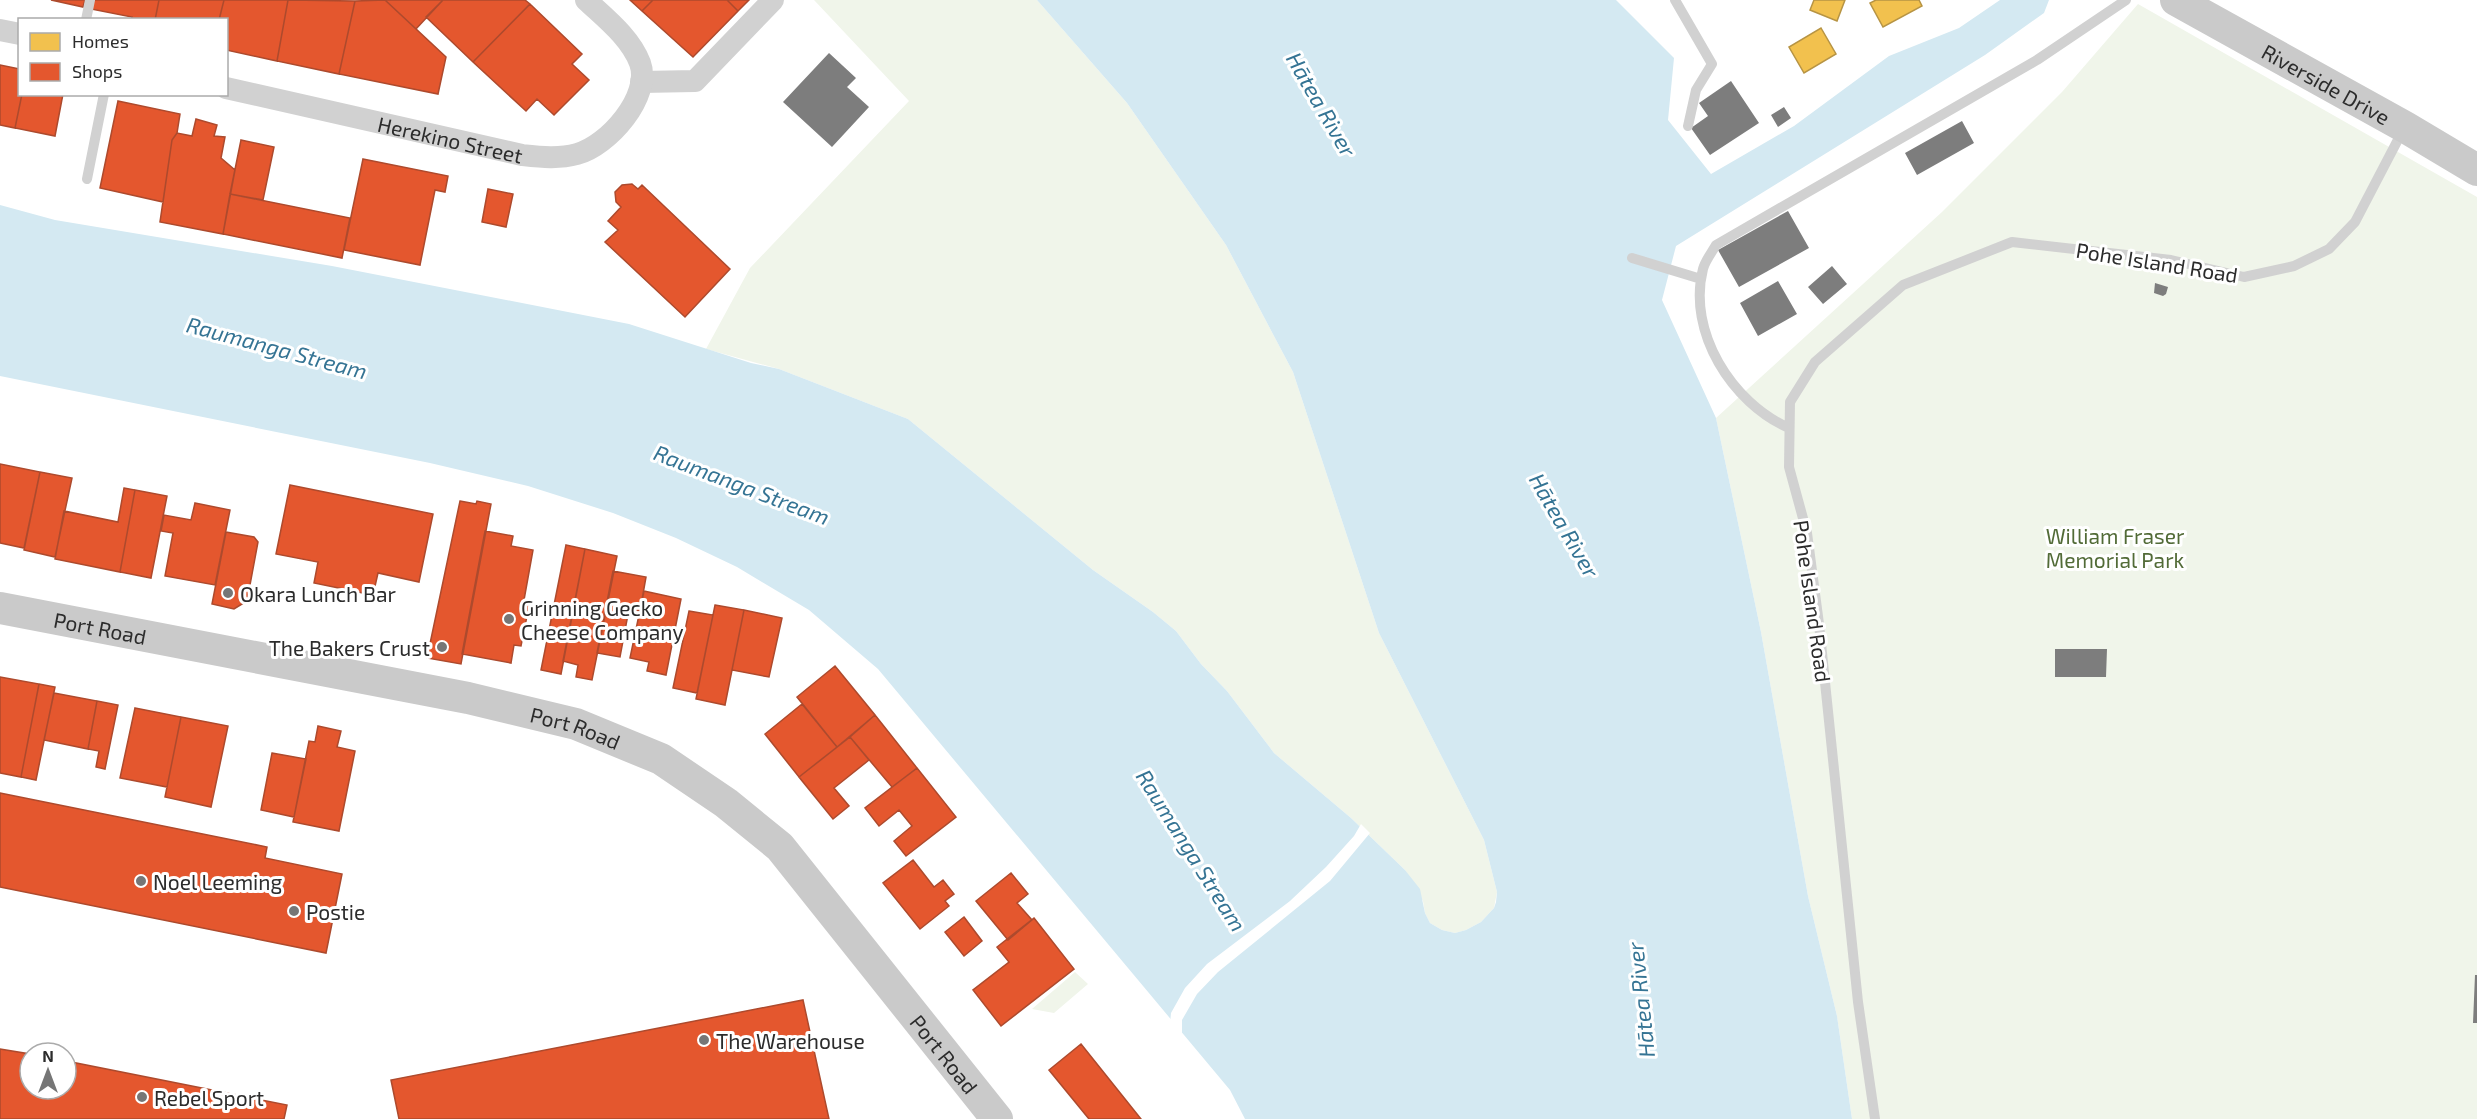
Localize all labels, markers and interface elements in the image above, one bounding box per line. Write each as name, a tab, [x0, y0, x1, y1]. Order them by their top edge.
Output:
legend	[18, 18, 228, 96]
text: Homes	[72, 30, 129, 52]
street label: Riverside Drive	[2258, 38, 2395, 129]
water label: Hātea River	[1282, 47, 1363, 162]
text: Shops	[72, 60, 122, 82]
street label: Herekino Street	[375, 110, 525, 167]
street label: Pohe Island Road	[2074, 237, 2240, 287]
water label: Raumanga Stream	[184, 310, 370, 384]
water label: Raumanga Stream	[651, 439, 833, 529]
water label: Hātea River	[1525, 468, 1606, 583]
street label: Pohe Island Road	[1789, 518, 1837, 684]
park label: William Fraser Memorial Park	[2046, 523, 2185, 572]
place label: Okara Lunch Bar	[240, 581, 397, 606]
marker: Okara Lunch Bar	[221, 586, 235, 600]
place label: Grinning Gecko Cheese Company	[521, 595, 684, 644]
street label: Port Road	[52, 606, 149, 648]
marker: Grinning Gecko Cheese Company	[502, 612, 516, 626]
place label: The Bakers Crust	[269, 635, 430, 660]
marker: The Bakers Crust	[435, 640, 449, 654]
street label: Port Road	[528, 701, 624, 754]
water label: Raumanga Stream	[1132, 764, 1252, 936]
place label: Noel Leeming	[153, 869, 283, 894]
marker: Noel Leeming	[134, 874, 148, 888]
place label: Postie	[306, 899, 365, 924]
marker: Postie	[287, 904, 301, 918]
water label: Hātea River	[1621, 940, 1659, 1059]
street label: Port Road	[906, 1009, 984, 1098]
place label: The Warehouse	[716, 1028, 865, 1053]
marker: The Warehouse	[697, 1033, 711, 1047]
north arrow	[18, 1041, 78, 1101]
text: N	[42, 1046, 54, 1065]
place label: Rebel Sport	[154, 1085, 264, 1110]
marker: Rebel Sport	[135, 1090, 149, 1104]

